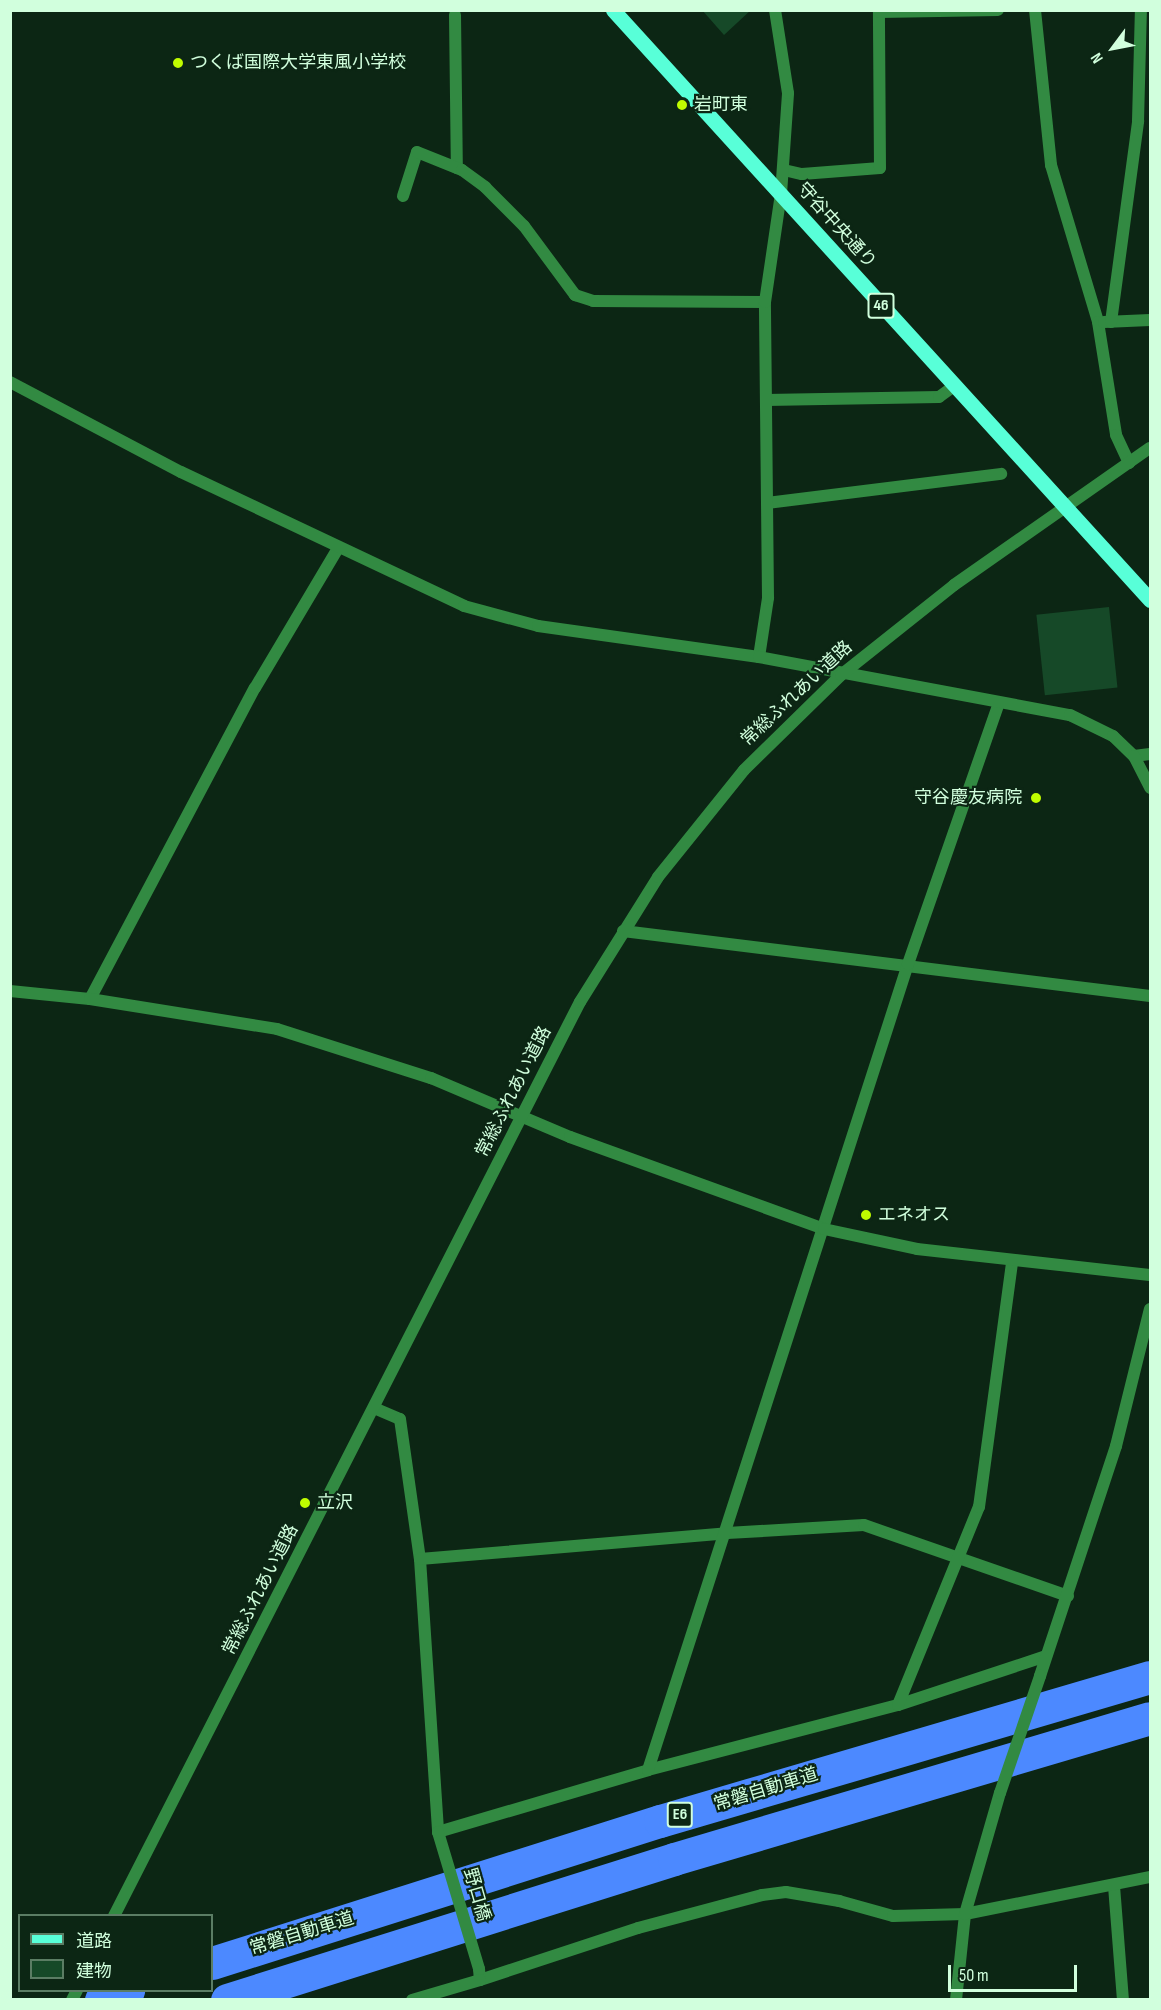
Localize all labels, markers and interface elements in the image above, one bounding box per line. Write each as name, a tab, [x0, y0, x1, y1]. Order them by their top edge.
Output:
north arrow	[1083, 18, 1143, 78]
text: N	[1087, 49, 1108, 66]
place label: つくば国際大学東風小学校	[190, 52, 406, 74]
marker: つくば国際大学東風小学校	[171, 56, 185, 70]
place label: 岩町東	[694, 94, 748, 116]
marker: 岩町東	[675, 98, 689, 112]
street label: 守谷中央通り	[792, 179, 880, 273]
road number: 46	[868, 293, 894, 319]
street label: 常総ふれあい道路	[737, 637, 857, 751]
place label: 守谷慶友病院	[914, 787, 1022, 809]
marker: 守谷慶友病院	[1027, 789, 1045, 807]
street label: 常総ふれあい道路	[472, 1023, 556, 1161]
place label: エネオス	[878, 1204, 950, 1226]
marker: エネオス	[859, 1208, 873, 1222]
place label: 立沢	[317, 1492, 353, 1514]
marker: 立沢	[298, 1496, 312, 1510]
street label: 常総ふれあい道路	[219, 1521, 303, 1659]
street label: 常磐自動車道	[711, 1764, 821, 1816]
road number: E6	[666, 1802, 694, 1828]
street label: 野口橋	[458, 1866, 494, 1924]
street label: 常磐自動車道	[247, 1908, 357, 1960]
legend	[18, 1914, 213, 1992]
text: 道路	[76, 1931, 112, 1952]
scale bar	[951, 1953, 1080, 1991]
text: 建物	[76, 1961, 112, 1982]
text: 50 m	[959, 1965, 989, 1986]

